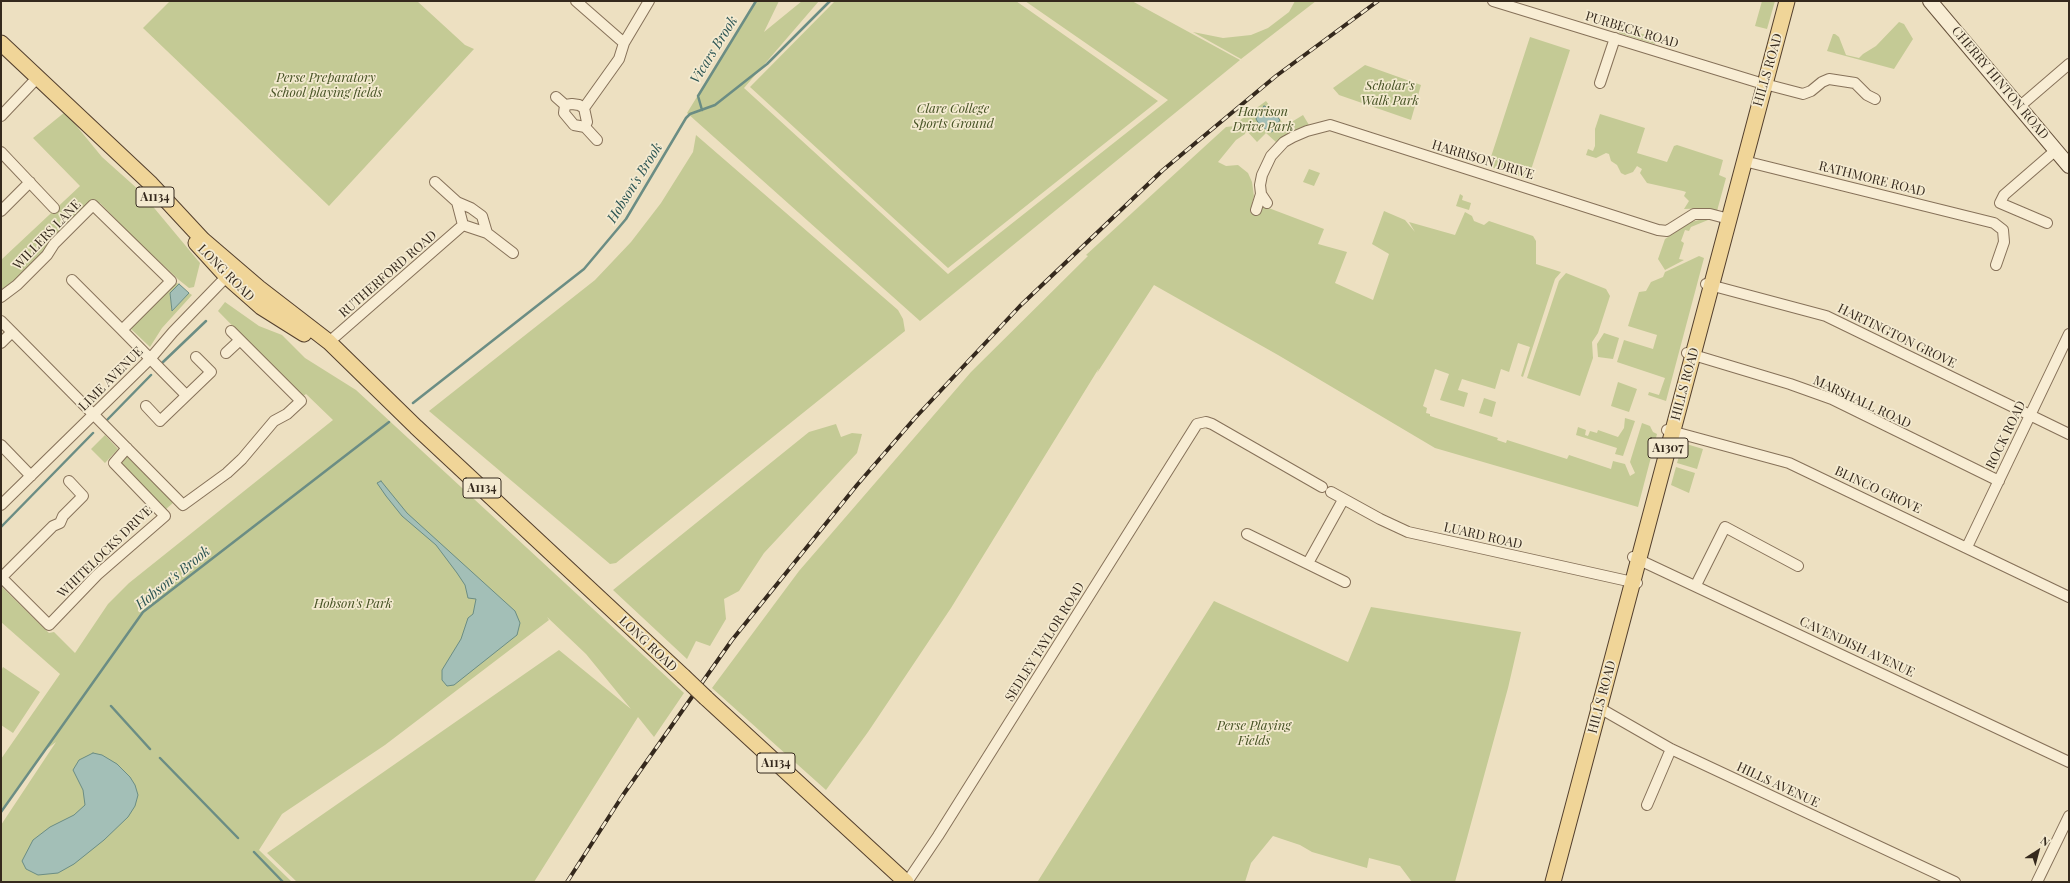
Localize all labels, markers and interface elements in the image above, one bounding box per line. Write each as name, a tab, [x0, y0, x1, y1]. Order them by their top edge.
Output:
street label: PURBECK ROAD	[1583, 8, 1681, 52]
water label: Vicars Brook	[687, 13, 741, 87]
street label: CHERRY HINTON ROAD	[1948, 23, 2052, 143]
street label: HILLS ROAD	[1750, 32, 1786, 108]
park label: Perse Preparatory School playing fields	[270, 70, 382, 101]
park label: Scholar's Walk Park	[1361, 78, 1419, 109]
park label: Clare College Sports Ground	[912, 101, 994, 132]
park label: Harrison Drive Park	[1232, 104, 1294, 135]
street label: HARRISON DRIVE	[1430, 137, 1536, 183]
water label: Hobson's Brook	[604, 140, 666, 226]
street label: RATHMORE ROAD	[1817, 158, 1927, 200]
road number: A1134	[136, 187, 174, 207]
street label: WILLERS LANE	[10, 197, 84, 273]
street label: RUTHERFORD ROAD	[336, 227, 440, 321]
street label: LONG ROAD	[194, 241, 258, 305]
street label: HARTINGTON GROVE	[1835, 301, 1959, 371]
street label: LIME AVENUE	[76, 344, 146, 414]
street label: HILLS ROAD	[1668, 346, 1702, 422]
street label: MARSHALL ROAD	[1811, 372, 1913, 432]
street label: ROCK ROAD	[1983, 398, 2029, 472]
road number: A1307	[1648, 438, 1688, 458]
street label: BLINCO GROVE	[1832, 463, 1924, 517]
road number: A1134	[463, 478, 501, 498]
street label: WHITELOCKS DRIVE	[55, 503, 155, 601]
street label: LUARD ROAD	[1442, 519, 1524, 553]
water label: Hobson's Brook	[132, 543, 214, 613]
street label: SEDLEY TAYLOR ROAD	[1002, 580, 1088, 704]
park label: Hobson's Park	[314, 596, 392, 612]
street label: LONG ROAD	[616, 613, 680, 675]
street label: CAVENDISH AVENUE	[1797, 613, 1917, 681]
street label: HILLS ROAD	[1585, 659, 1619, 735]
park label: Perse Playing Fields	[1217, 718, 1291, 749]
road number: A1134	[757, 753, 795, 773]
street label: HILLS AVENUE	[1734, 759, 1822, 811]
north arrow	[2018, 831, 2058, 871]
text: N	[2038, 832, 2053, 849]

